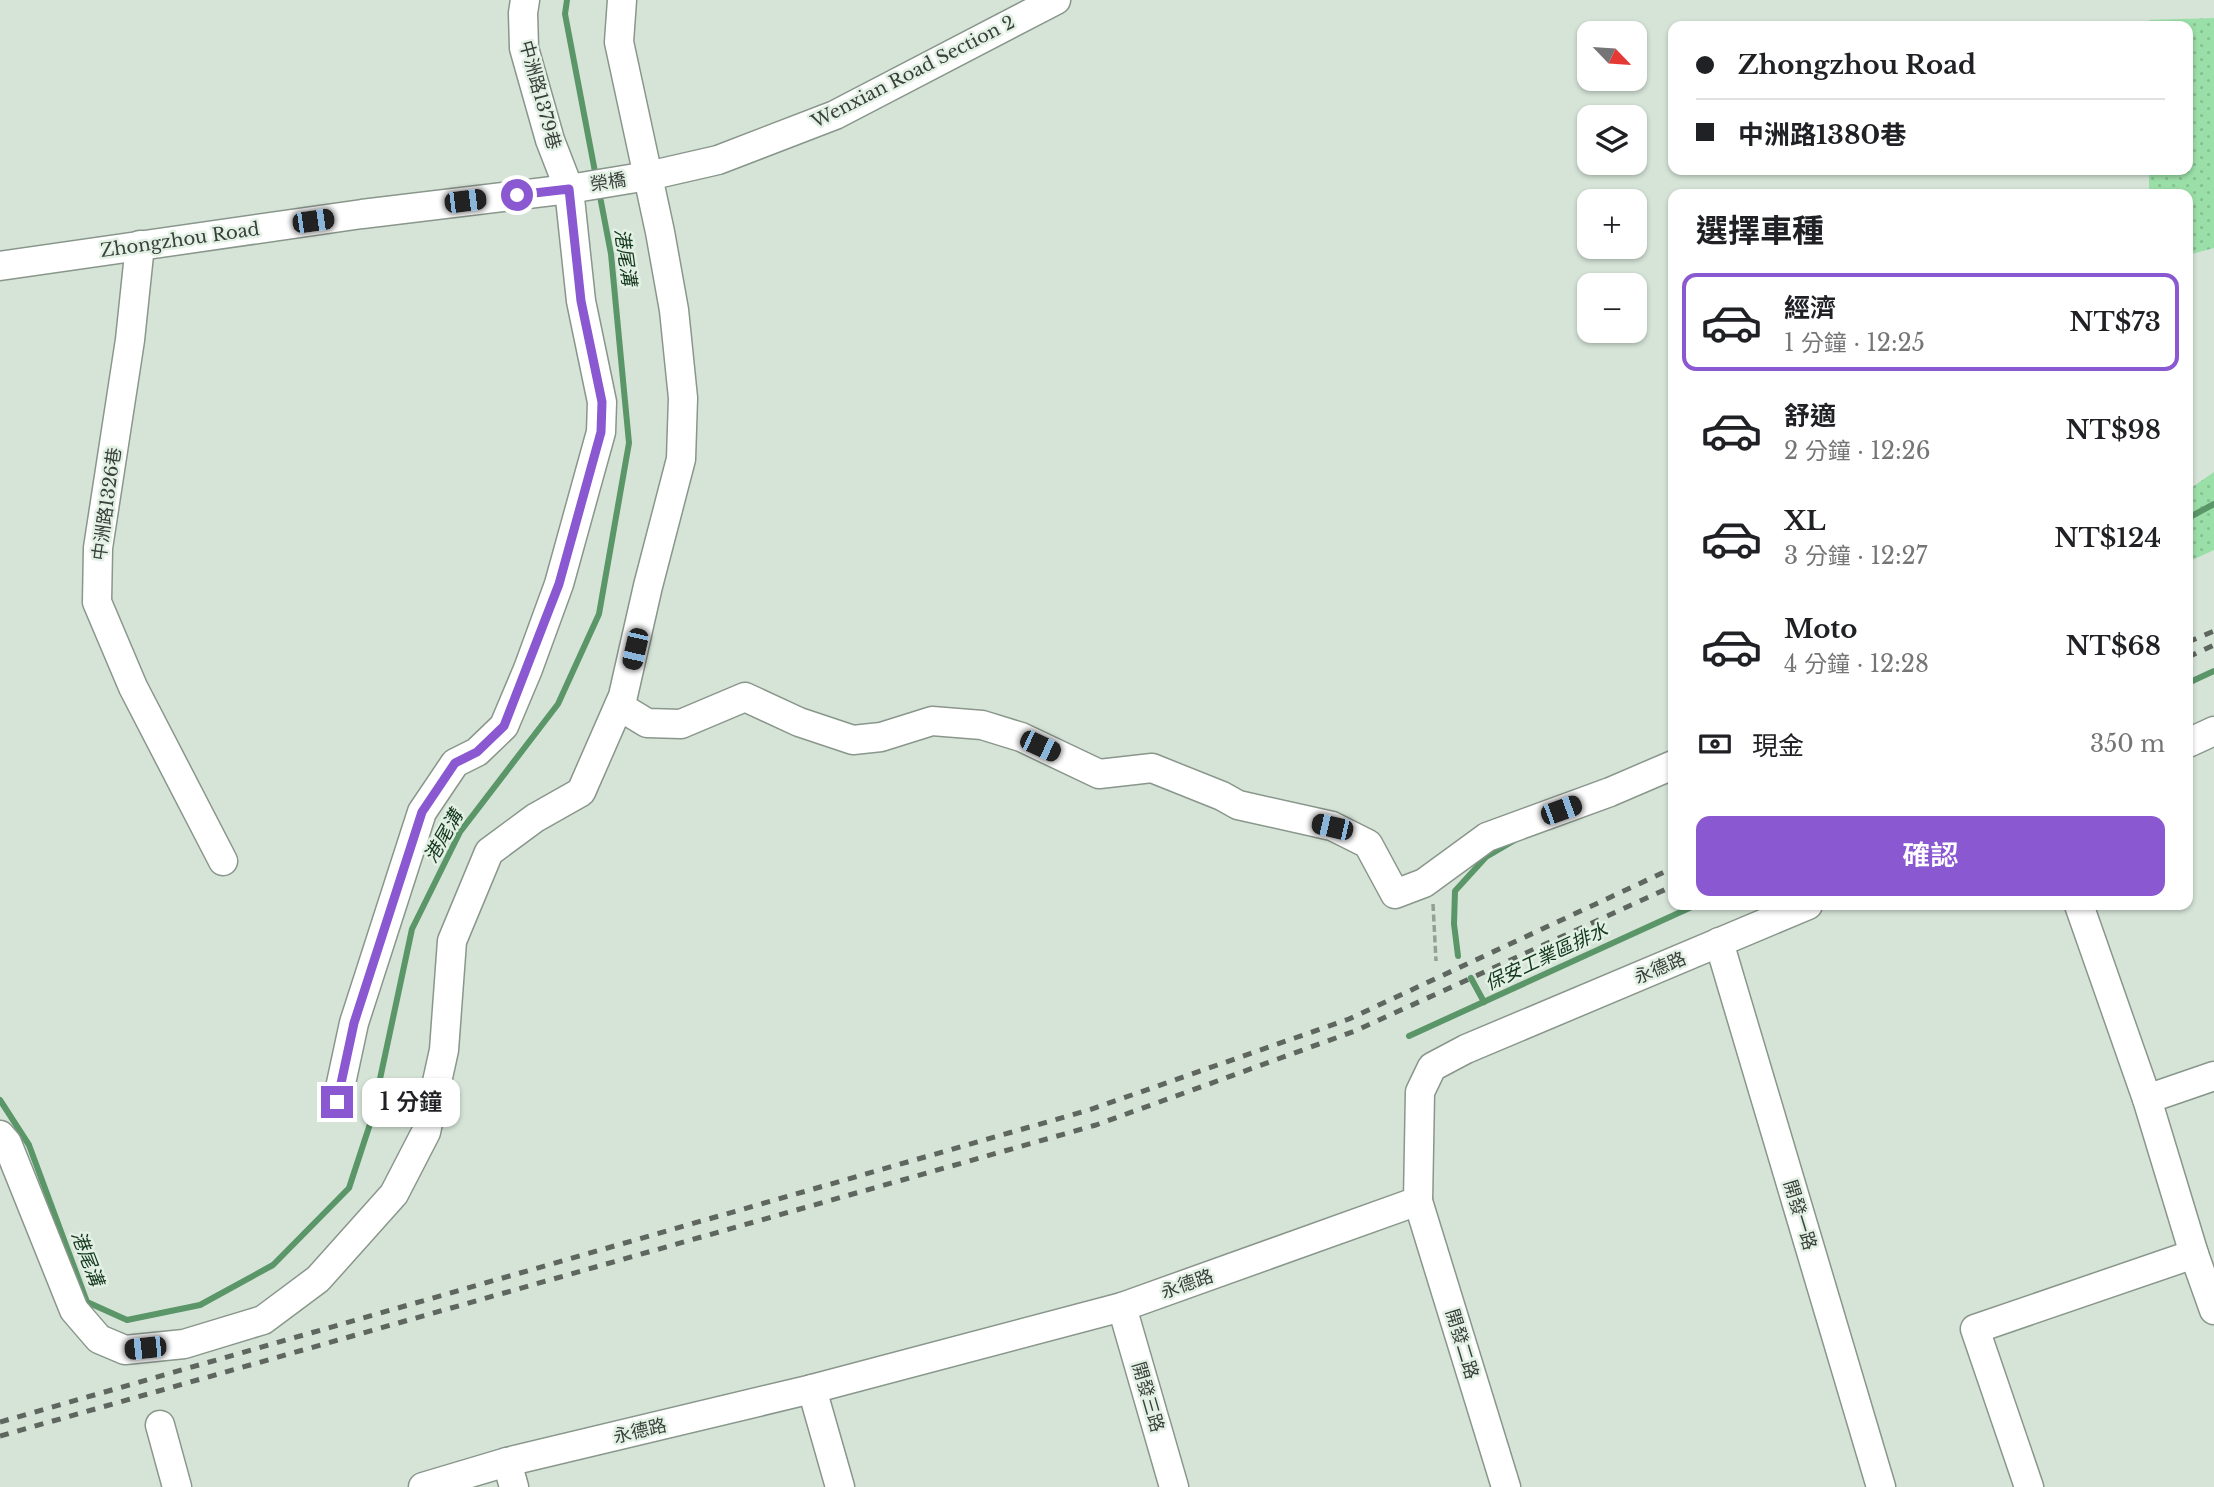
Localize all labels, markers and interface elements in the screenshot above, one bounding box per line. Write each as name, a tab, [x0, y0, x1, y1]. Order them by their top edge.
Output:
street label: Wenxian Road Section 2	[807, 11, 1018, 133]
north arrow	[1577, 21, 1647, 91]
map controls	[1577, 21, 1647, 343]
street label: 中洲路1379巷	[515, 38, 565, 152]
text: Zhongzhou Road	[1738, 49, 1976, 81]
button: layers	[1577, 105, 1647, 175]
text: 中洲路1380巷	[1738, 119, 1906, 151]
street label: 榮橋	[589, 168, 627, 196]
route start	[501, 179, 533, 211]
car	[443, 188, 488, 214]
button: +	[1577, 189, 1647, 259]
car	[291, 208, 336, 234]
text: 選擇車種	[1696, 211, 1824, 251]
street label: Zhongzhou Road	[99, 218, 261, 262]
water label: 港尾溝	[610, 227, 641, 290]
button: −	[1577, 273, 1647, 343]
icon: car	[1700, 291, 1763, 354]
text: 經濟	[1784, 292, 1836, 324]
text: NT$73	[2069, 306, 2161, 338]
text: 1 分鐘 · 12:25	[1784, 329, 1925, 357]
icon: car	[1700, 399, 1763, 462]
text: 舒適	[1784, 400, 1836, 432]
text: NT$98	[2065, 414, 2161, 446]
text: 2 分鐘 · 12:26	[1784, 437, 1930, 465]
street label: 中洲路1326巷	[88, 446, 126, 562]
text: XL	[1784, 505, 1826, 537]
icon: car	[1700, 507, 1763, 570]
text: NT$124	[2054, 522, 2161, 554]
text: 3 分鐘 · 12:27	[1784, 542, 1927, 570]
text: Moto	[1784, 613, 1857, 645]
icon: car	[1700, 615, 1763, 678]
car	[621, 626, 650, 672]
text: NT$68	[2065, 630, 2161, 662]
text: 4 分鐘 · 12:28	[1784, 650, 1929, 678]
icon: cash	[1696, 725, 1734, 763]
car	[1017, 728, 1064, 764]
text: 現金	[1752, 730, 1804, 762]
text: 350 m	[2090, 730, 2165, 758]
car	[1538, 793, 1585, 827]
water label: 港尾溝	[419, 803, 469, 867]
car	[1310, 812, 1355, 842]
button: 確認	[1696, 816, 2165, 896]
water label: 保安工業區排水	[1481, 918, 1612, 995]
street label: 永德路	[1631, 947, 1689, 989]
callout: 1 分鐘	[362, 1078, 460, 1126]
route end	[321, 1086, 353, 1118]
text: 1 分鐘	[380, 1088, 442, 1116]
street label: 開發一路	[1779, 1177, 1821, 1253]
water label: 港尾溝	[67, 1227, 110, 1292]
street label: 永德路	[1158, 1265, 1216, 1303]
street label: 開發二路	[1441, 1306, 1483, 1382]
car	[124, 1335, 167, 1361]
street label: 開發三路	[1128, 1359, 1168, 1435]
street label: 永德路	[611, 1414, 669, 1448]

